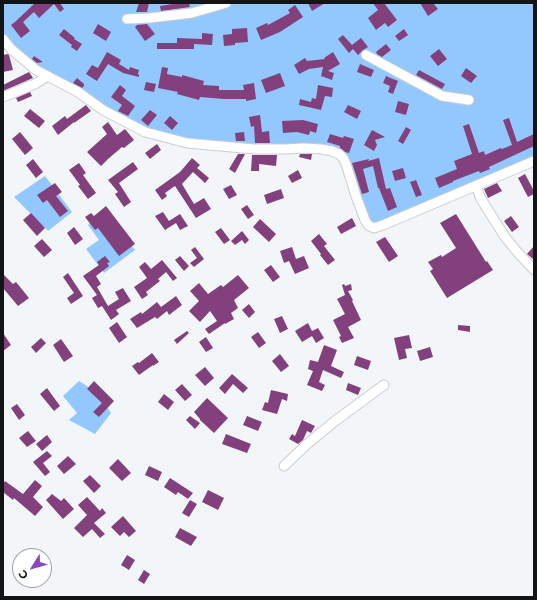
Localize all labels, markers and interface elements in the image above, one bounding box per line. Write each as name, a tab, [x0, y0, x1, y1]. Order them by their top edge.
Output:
north arrow	[12, 548, 52, 588]
text: С	[15, 567, 31, 582]

